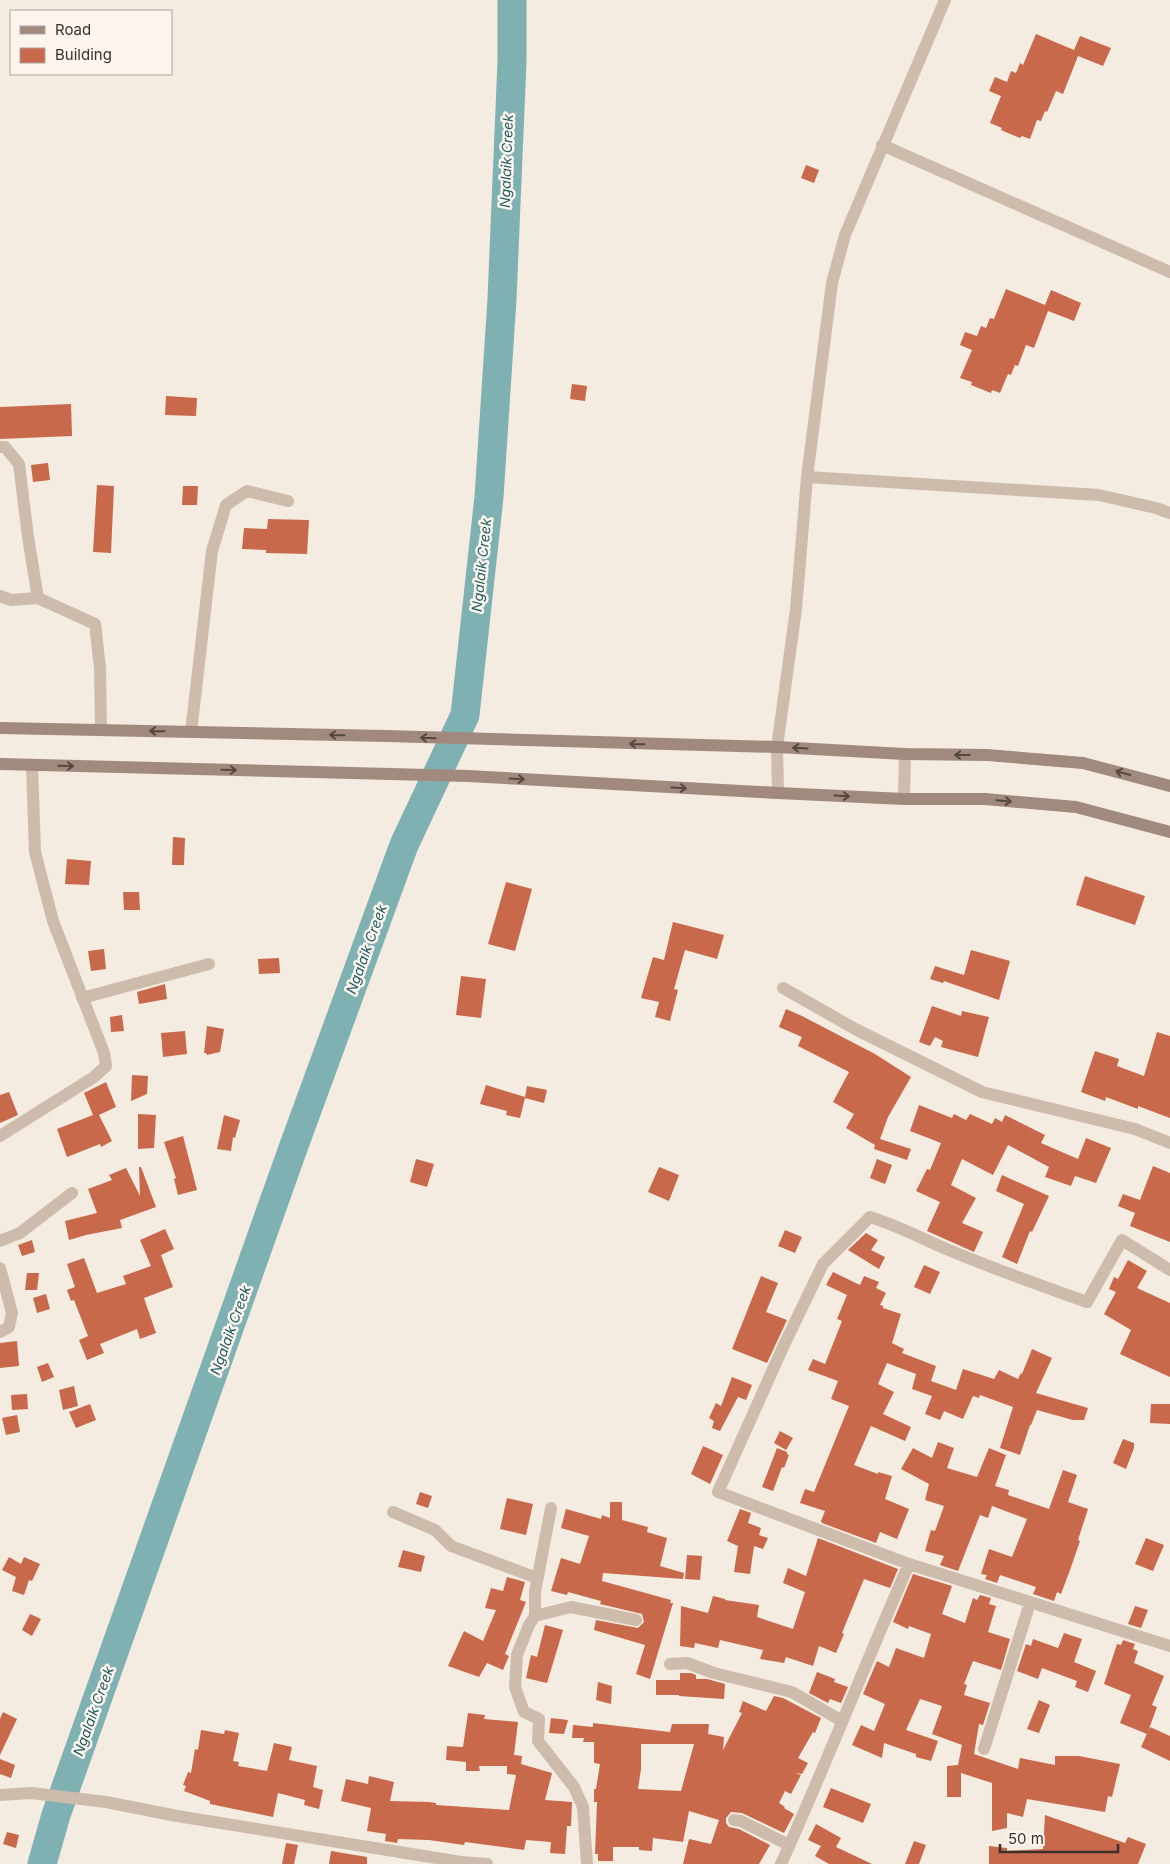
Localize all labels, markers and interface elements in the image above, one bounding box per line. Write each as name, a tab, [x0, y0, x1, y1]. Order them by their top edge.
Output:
legend	[10, 10, 172, 75]
text: Road	[55, 20, 91, 39]
text: Building	[55, 45, 112, 64]
water label: Ngalaik Creek	[496, 114, 516, 208]
water label: Ngalaik Creek	[468, 517, 494, 613]
one-way arrow	[149, 726, 166, 736]
one-way arrow	[329, 730, 346, 740]
one-way arrow	[420, 733, 436, 742]
one-way arrow	[630, 739, 646, 748]
one-way arrow	[792, 744, 808, 753]
one-way arrow	[954, 750, 970, 760]
one-way arrow	[58, 761, 74, 771]
one-way arrow	[220, 765, 236, 775]
one-way arrow	[1115, 768, 1131, 778]
one-way arrow	[509, 774, 525, 783]
one-way arrow	[671, 783, 687, 792]
one-way arrow	[833, 791, 849, 800]
one-way arrow	[996, 796, 1012, 806]
water label: Ngalaik Creek	[342, 902, 390, 996]
water label: Ngalaik Creek	[206, 1283, 254, 1377]
water label: Ngalaik Creek	[69, 1664, 117, 1758]
scale bar	[1000, 1822, 1118, 1854]
text: 50 m	[1008, 1829, 1044, 1848]

